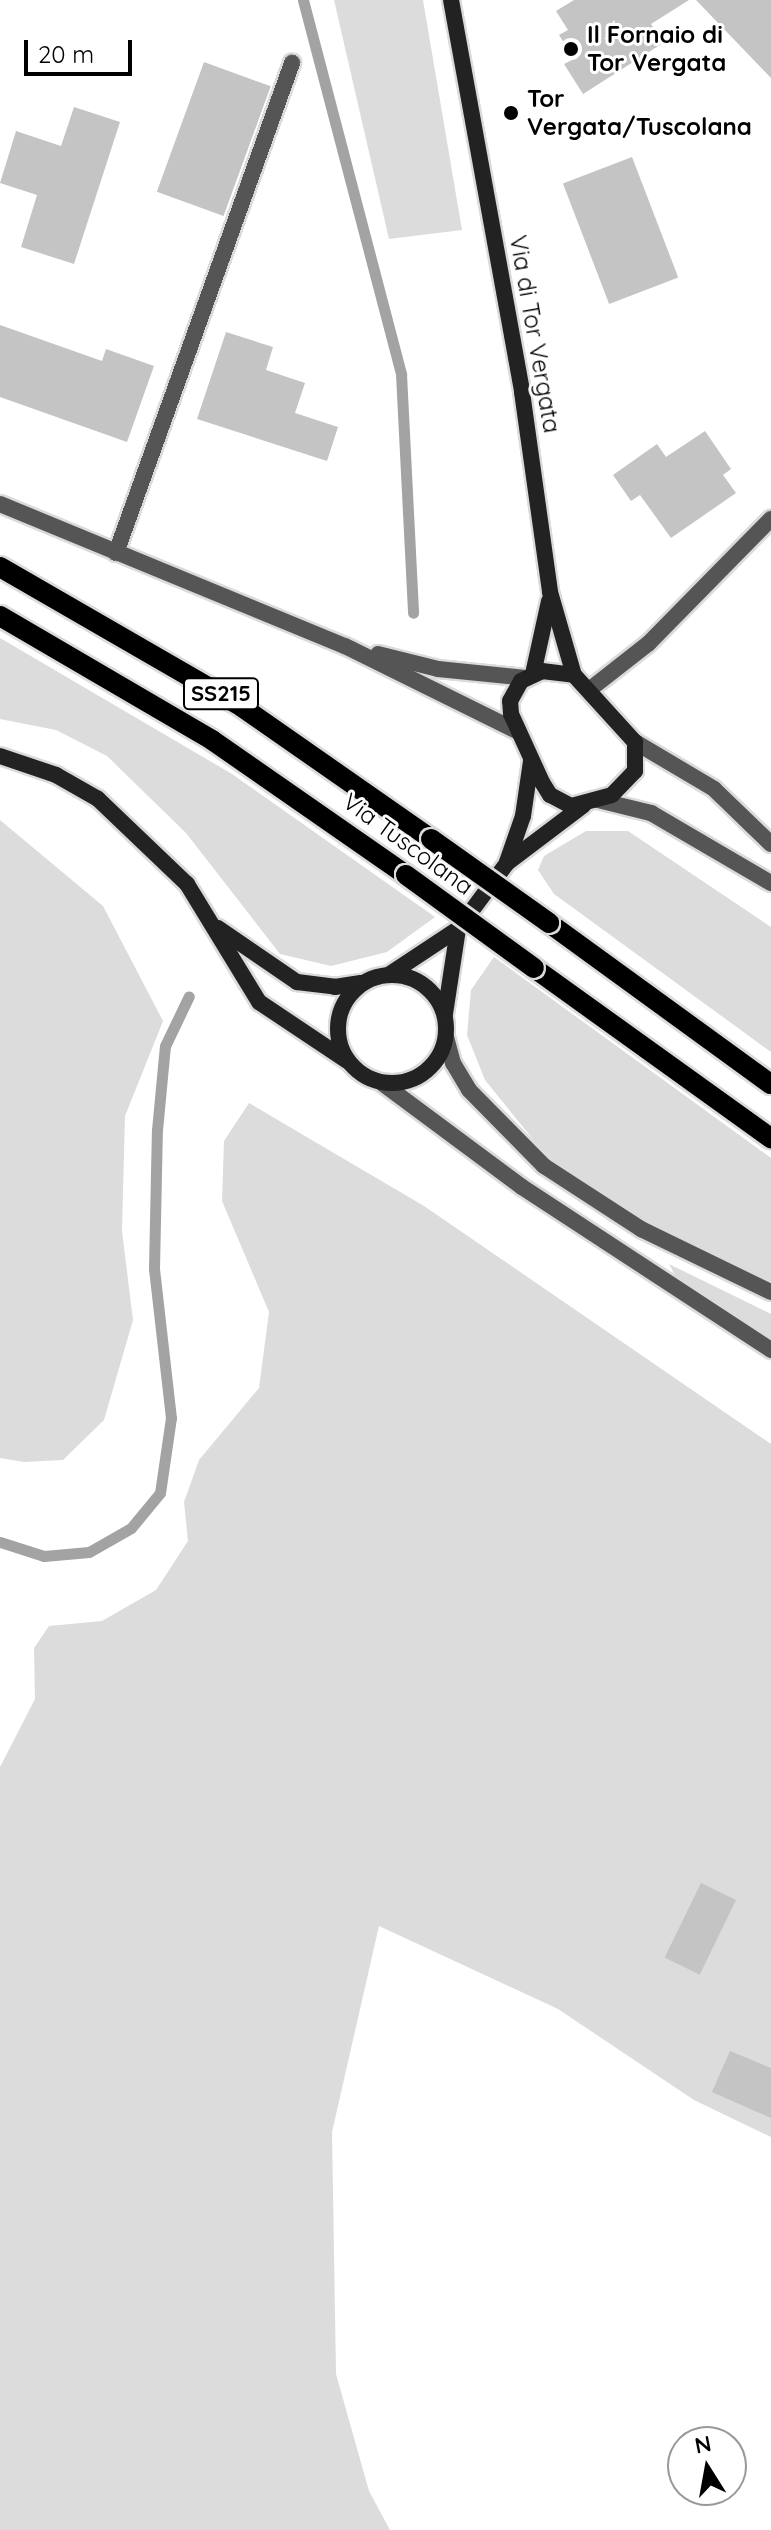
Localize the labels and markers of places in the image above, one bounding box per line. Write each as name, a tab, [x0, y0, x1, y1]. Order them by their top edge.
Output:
place label: Il Fornaio di Tor Vergata	[587, 21, 726, 77]
marker: Il Fornaio di Tor Vergata	[562, 40, 580, 58]
place label: Tor Vergata/Tuscolana	[527, 85, 752, 141]
marker: Tor Vergata/Tuscolana	[502, 104, 520, 122]

